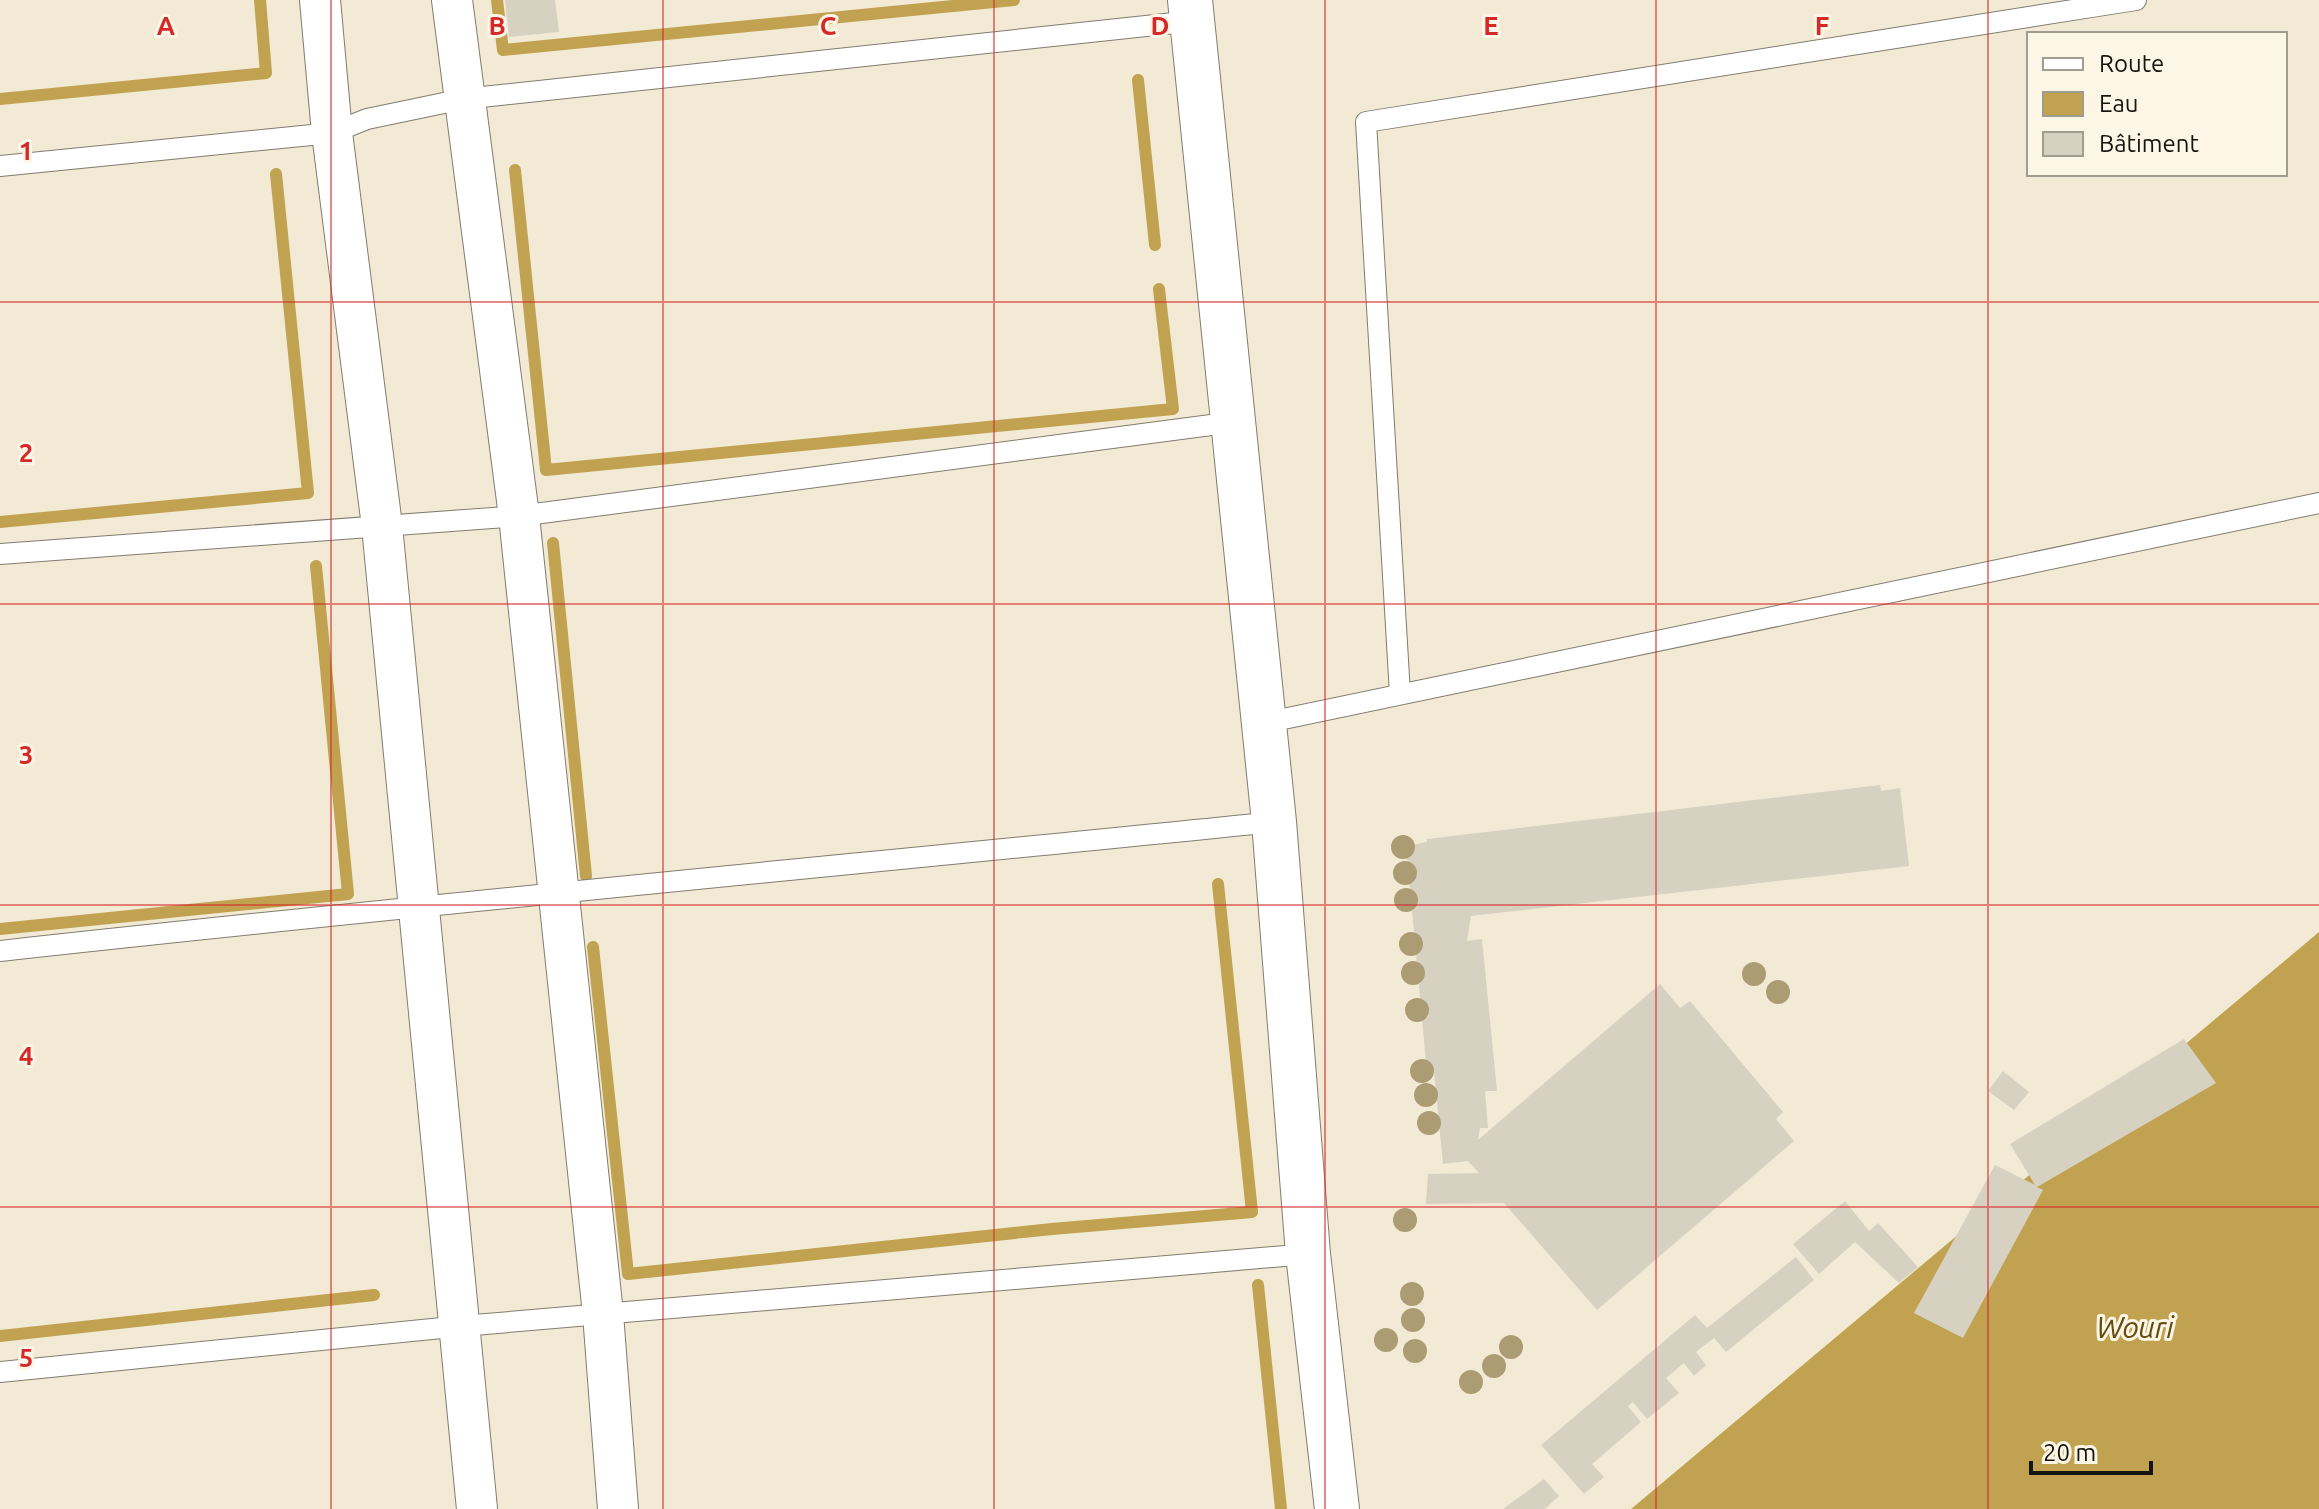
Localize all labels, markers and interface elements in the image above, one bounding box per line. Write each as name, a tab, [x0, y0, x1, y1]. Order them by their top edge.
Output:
text: A	[157, 11, 176, 40]
text: B	[488, 11, 506, 40]
text: C	[820, 11, 837, 40]
text: D	[1151, 11, 1169, 40]
text: E	[1483, 11, 1499, 40]
text: F	[1815, 11, 1829, 40]
legend	[2027, 32, 2287, 176]
text: Route	[2099, 50, 2164, 77]
text: Eau	[2099, 90, 2138, 117]
text: Bâtiment	[2099, 130, 2200, 157]
text: 1	[19, 136, 33, 165]
text: 2	[19, 438, 33, 467]
text: 3	[19, 740, 33, 769]
text: 4	[19, 1041, 33, 1070]
water label: Wouri	[2096, 1310, 2175, 1344]
text: 5	[19, 1343, 33, 1372]
scale bar	[2031, 1425, 2151, 1475]
text: 20 m	[2043, 1439, 2096, 1466]

